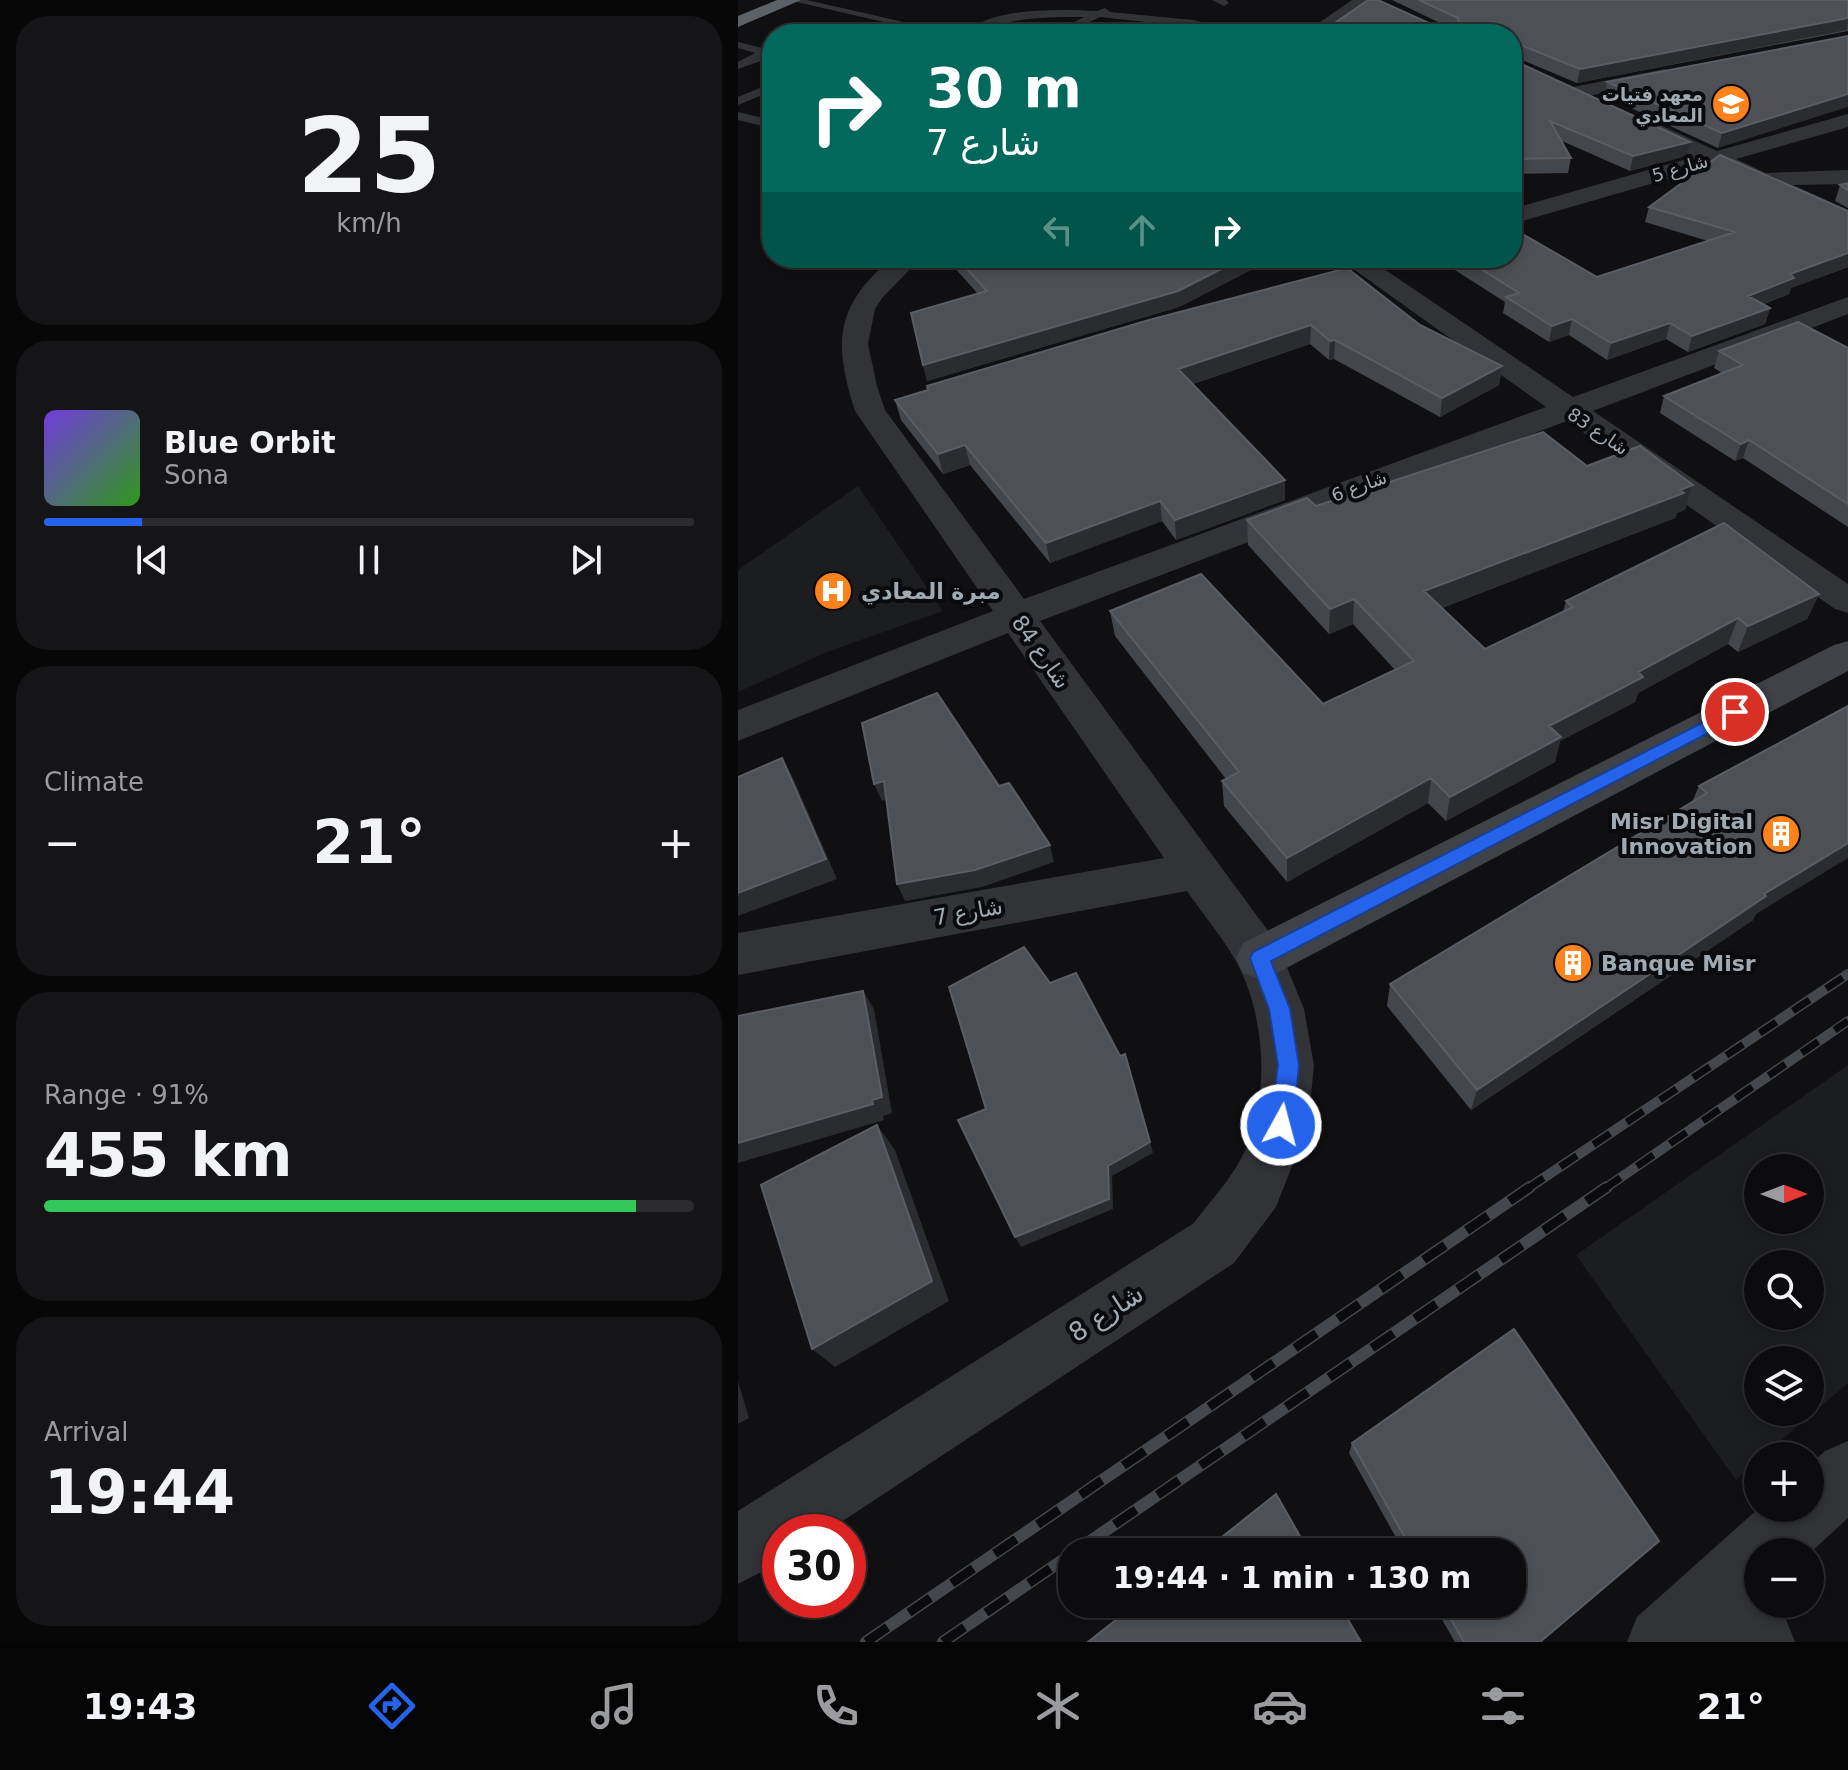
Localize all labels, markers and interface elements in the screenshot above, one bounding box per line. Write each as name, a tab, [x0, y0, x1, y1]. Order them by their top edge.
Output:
text: 30 m	[926, 55, 1082, 120]
icon: right	[794, 56, 898, 160]
school or university icon: معهد فتيات المعادي	[1710, 83, 1752, 125]
place label: معهد فتيات المعادي	[1602, 84, 1703, 127]
text: 25	[297, 95, 441, 217]
text: شارع 7	[926, 122, 1040, 163]
street label: شارع 5	[1650, 150, 1711, 187]
text: km/h	[336, 208, 402, 238]
icon: left	[1036, 208, 1080, 252]
icon: ahead	[1120, 208, 1164, 252]
icon: right	[1204, 208, 1248, 252]
street label: شارع 83	[1563, 403, 1632, 460]
text: Blue Orbit	[164, 425, 336, 460]
text: Sona	[164, 460, 229, 490]
street label: شارع 6	[1329, 466, 1390, 507]
icon: previous	[130, 538, 174, 582]
icon: pause	[347, 538, 391, 582]
icon: next	[564, 538, 608, 582]
hospital icon: مبرة المعادي	[812, 570, 854, 612]
place label: مبرة المعادي	[861, 579, 1001, 605]
street label: شارع 84	[1007, 610, 1075, 694]
pin	[1701, 678, 1769, 746]
icon: arrive	[1713, 690, 1757, 734]
text: Climate	[44, 767, 144, 797]
text: 21°	[312, 807, 426, 877]
place label: Misr Digital Innovation	[1610, 809, 1753, 859]
building icon: Misr Digital Innovation	[1760, 813, 1802, 855]
text: −	[44, 817, 81, 868]
text: +	[657, 817, 694, 868]
street label: شارع 7	[931, 894, 1005, 930]
building icon: Banque Misr	[1552, 942, 1594, 984]
place label: Banque Misr	[1601, 951, 1756, 976]
text: Range · 91%	[44, 1080, 209, 1110]
position arrow	[1239, 1083, 1323, 1167]
text: 455 km	[44, 1120, 293, 1190]
north arrow	[1744, 1154, 1824, 1234]
map controls	[1744, 1154, 1824, 1618]
button: search	[1744, 1250, 1824, 1330]
street label: شارع 8	[1063, 1278, 1149, 1348]
button: layers	[1744, 1346, 1824, 1426]
text: Arrival	[44, 1417, 128, 1447]
button: +	[1744, 1442, 1824, 1522]
text: 19:44	[44, 1457, 235, 1527]
speed limit sign: 30	[762, 1514, 866, 1618]
button: −	[1744, 1538, 1824, 1618]
text: 19:44 · 1 min · 130 m	[1113, 1560, 1471, 1595]
icon: directions	[364, 1678, 420, 1734]
icon: music	[586, 1678, 642, 1734]
icon: phone	[808, 1678, 864, 1734]
icon: climate	[1030, 1678, 1086, 1734]
icon: car	[1252, 1678, 1308, 1734]
icon: filters	[1475, 1678, 1531, 1734]
text: 19:43	[83, 1686, 198, 1727]
text: 21°	[1697, 1686, 1765, 1727]

